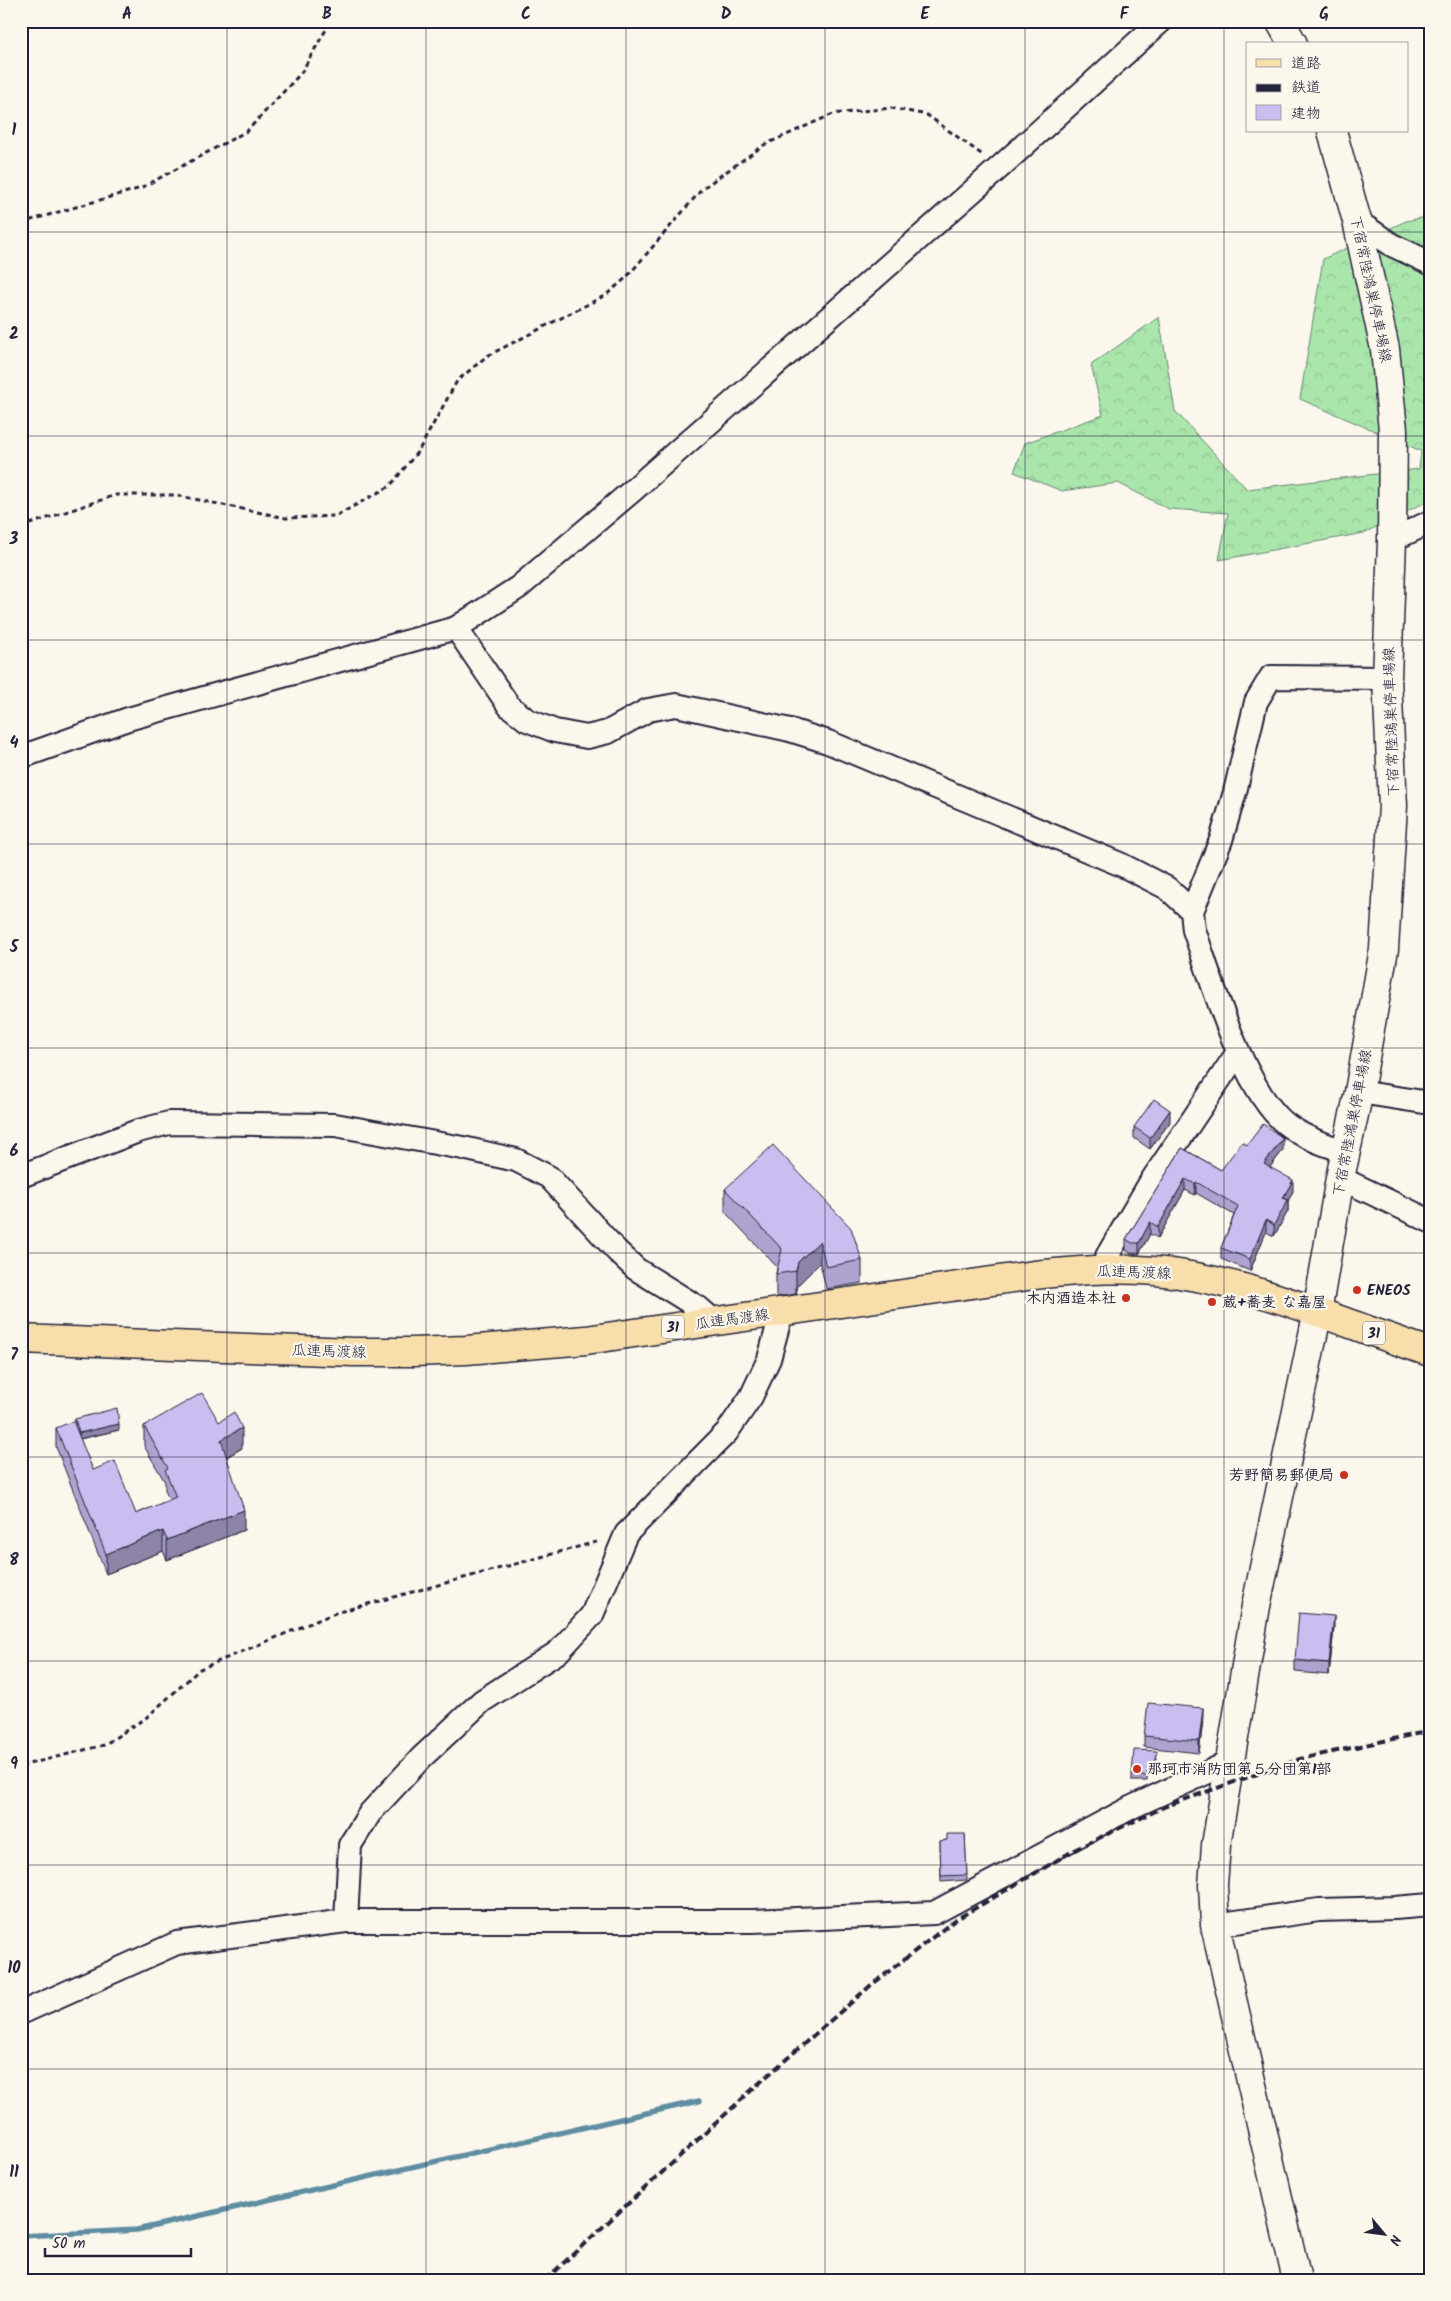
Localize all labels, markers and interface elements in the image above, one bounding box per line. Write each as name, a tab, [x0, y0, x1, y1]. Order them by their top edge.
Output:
text: A	[122, 2, 132, 27]
text: B	[322, 2, 332, 27]
text: C	[521, 2, 531, 27]
text: D	[721, 2, 732, 27]
text: E	[921, 2, 931, 27]
text: F	[1120, 2, 1130, 27]
text: G	[1319, 2, 1329, 27]
legend	[1246, 42, 1408, 132]
text: 道路	[1291, 52, 1321, 76]
text: 鉄道	[1291, 76, 1321, 100]
text: 建物	[1291, 102, 1321, 126]
text: 1	[12, 118, 17, 143]
street label: 下宿常陸鴻巣停車場線	[1343, 213, 1397, 365]
text: 2	[9, 322, 19, 347]
text: 3	[9, 527, 19, 552]
street label: 下宿常陸鴻巣停車場線	[1377, 647, 1407, 797]
text: 4	[10, 731, 19, 756]
text: 5	[9, 935, 20, 960]
street label: 下宿常陸鴻巣停車場線	[1327, 1047, 1379, 1199]
text: 6	[10, 1139, 19, 1164]
street label: 瓜連馬渡線	[1096, 1260, 1172, 1286]
place label: ENEOS	[1367, 1279, 1411, 1303]
marker: ENEOS	[1351, 1284, 1363, 1296]
place label: 木内酒造本社	[1026, 1287, 1116, 1311]
place label: 蔵+蕎麦 な嘉屋	[1222, 1291, 1327, 1315]
marker: 木内酒造本社	[1120, 1292, 1132, 1304]
marker: 蔵+蕎麦 な嘉屋	[1206, 1296, 1218, 1308]
street label: 瓜連馬渡線	[693, 1303, 771, 1337]
road number: 31	[662, 1315, 684, 1338]
road number: 31	[1363, 1322, 1385, 1345]
street label: 瓜連馬渡線	[291, 1339, 367, 1365]
text: 7	[10, 1343, 18, 1368]
place label: 芳野簡易郵便局	[1229, 1464, 1334, 1488]
marker: 芳野簡易郵便局	[1338, 1469, 1350, 1481]
text: 8	[9, 1548, 19, 1573]
text: 9	[10, 1752, 18, 1777]
place label: 那珂市消防団第５分団第1部	[1147, 1758, 1332, 1782]
marker: 那珂市消防団第５分団第1部	[1131, 1763, 1143, 1775]
text: 10	[7, 1956, 21, 1981]
text: 11	[9, 2160, 19, 2185]
north arrow	[1358, 2208, 1408, 2258]
scale bar	[45, 2226, 191, 2258]
text: N	[1383, 2231, 1406, 2249]
text: 50 m	[52, 2232, 86, 2256]

